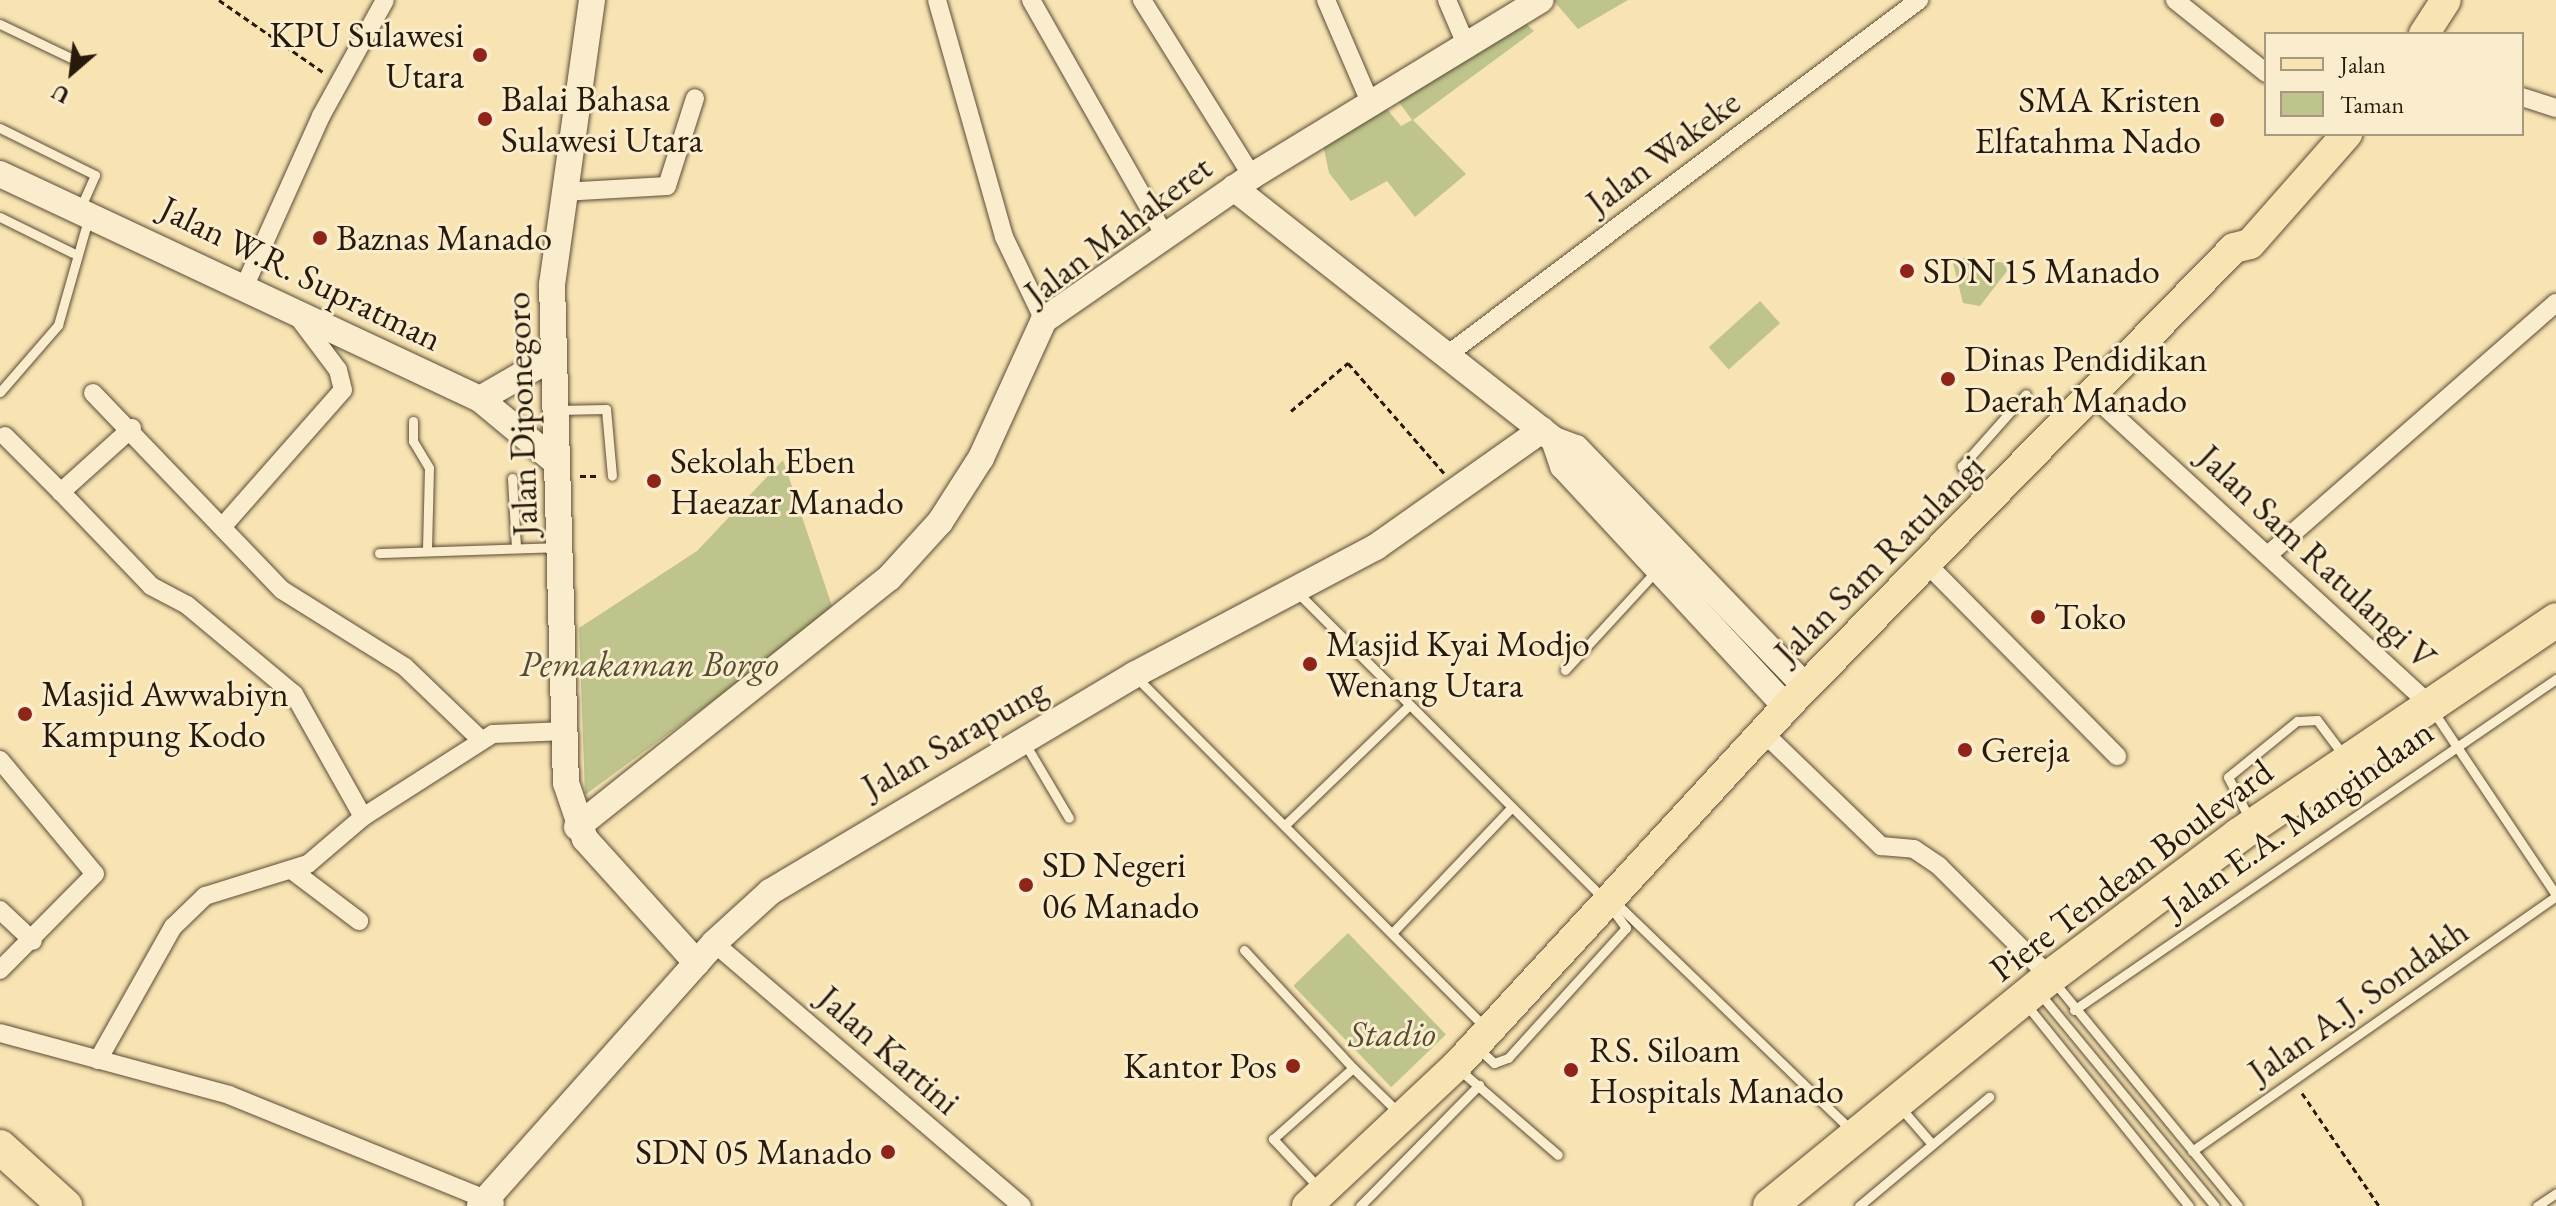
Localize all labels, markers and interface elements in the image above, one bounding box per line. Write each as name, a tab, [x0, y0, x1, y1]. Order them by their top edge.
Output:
place label: KPU Sulawesi Utara	[270, 12, 464, 97]
north arrow	[32, 32, 112, 112]
legend	[2264, 32, 2524, 136]
marker: KPU Sulawesi Utara	[471, 46, 489, 64]
text: Jalan	[2340, 49, 2386, 80]
place label: Balai Bahasa Sulawesi Utara	[501, 76, 703, 161]
text: U	[46, 77, 75, 110]
place label: SMA Kristen Elfatahma Nado	[1974, 77, 2201, 162]
street label: Jalan Wakeke	[1578, 80, 1748, 224]
text: Taman	[2340, 89, 2404, 120]
marker: Balai Bahasa Sulawesi Utara	[476, 110, 494, 128]
marker: SMA Kristen Elfatahma Nado	[2208, 111, 2226, 129]
street label: Jalan Mahakeret	[1016, 146, 1220, 314]
street label: Jalan W.R. Supratman	[153, 186, 449, 360]
place label: Baznas Manado	[336, 216, 552, 260]
marker: Baznas Manado	[311, 229, 329, 247]
place label: SDN 15 Manado	[1923, 249, 2160, 293]
marker: SDN 15 Manado	[1898, 262, 1916, 280]
street label: Jalan Diponegoro	[495, 291, 547, 537]
place label: Dinas Pendidikan Daerah Manado	[1964, 336, 2208, 421]
marker: Dinas Pendidikan Daerah Manado	[1939, 370, 1957, 388]
street label: Jalan Sam Ratulangi V	[2189, 435, 2445, 679]
place label: Sekolah Eben Haeazar Manado	[670, 438, 904, 523]
street label: Jalan Sam Ratulangi	[1765, 445, 1993, 673]
marker: Sekolah Eben Haeazar Manado	[645, 472, 663, 490]
place label: Toko	[2054, 595, 2126, 639]
marker: Toko	[2029, 608, 2047, 626]
place label: Masjid Kyai Modjo Wenang Utara	[1326, 621, 1590, 706]
park label: Pemakaman Borgo	[519, 642, 779, 686]
marker: Masjid Kyai Modjo Wenang Utara	[1301, 655, 1319, 673]
street label: Jalan Sarapung	[854, 668, 1054, 808]
place label: Masjid Awwabiyn Kampung Kodo	[41, 671, 289, 756]
marker: Masjid Awwabiyn Kampung Kodo	[16, 705, 34, 723]
street label: Jalan E.A. Mangindaan	[2155, 710, 2441, 928]
place label: Gereja	[1981, 728, 2070, 772]
marker: Gereja	[1956, 741, 1974, 759]
street label: Piere Tendean Boulevard	[1981, 750, 2281, 990]
place label: SD Negeri 06 Manado	[1042, 842, 1199, 927]
marker: SD Negeri 06 Manado	[1017, 876, 1035, 894]
street label: Jalan A.J. Sondakh	[2240, 909, 2476, 1093]
street label: Jalan Kartini	[809, 976, 969, 1124]
park label: Stadio	[1348, 1012, 1436, 1056]
place label: RS. Siloam Hospitals Manado	[1589, 1027, 1844, 1112]
place label: Kantor Pos	[1123, 1044, 1277, 1088]
marker: Kantor Pos	[1284, 1057, 1302, 1075]
marker: RS. Siloam Hospitals Manado	[1560, 1059, 1582, 1081]
place label: SDN 05 Manado	[635, 1130, 872, 1174]
marker: SDN 05 Manado	[879, 1143, 897, 1161]

